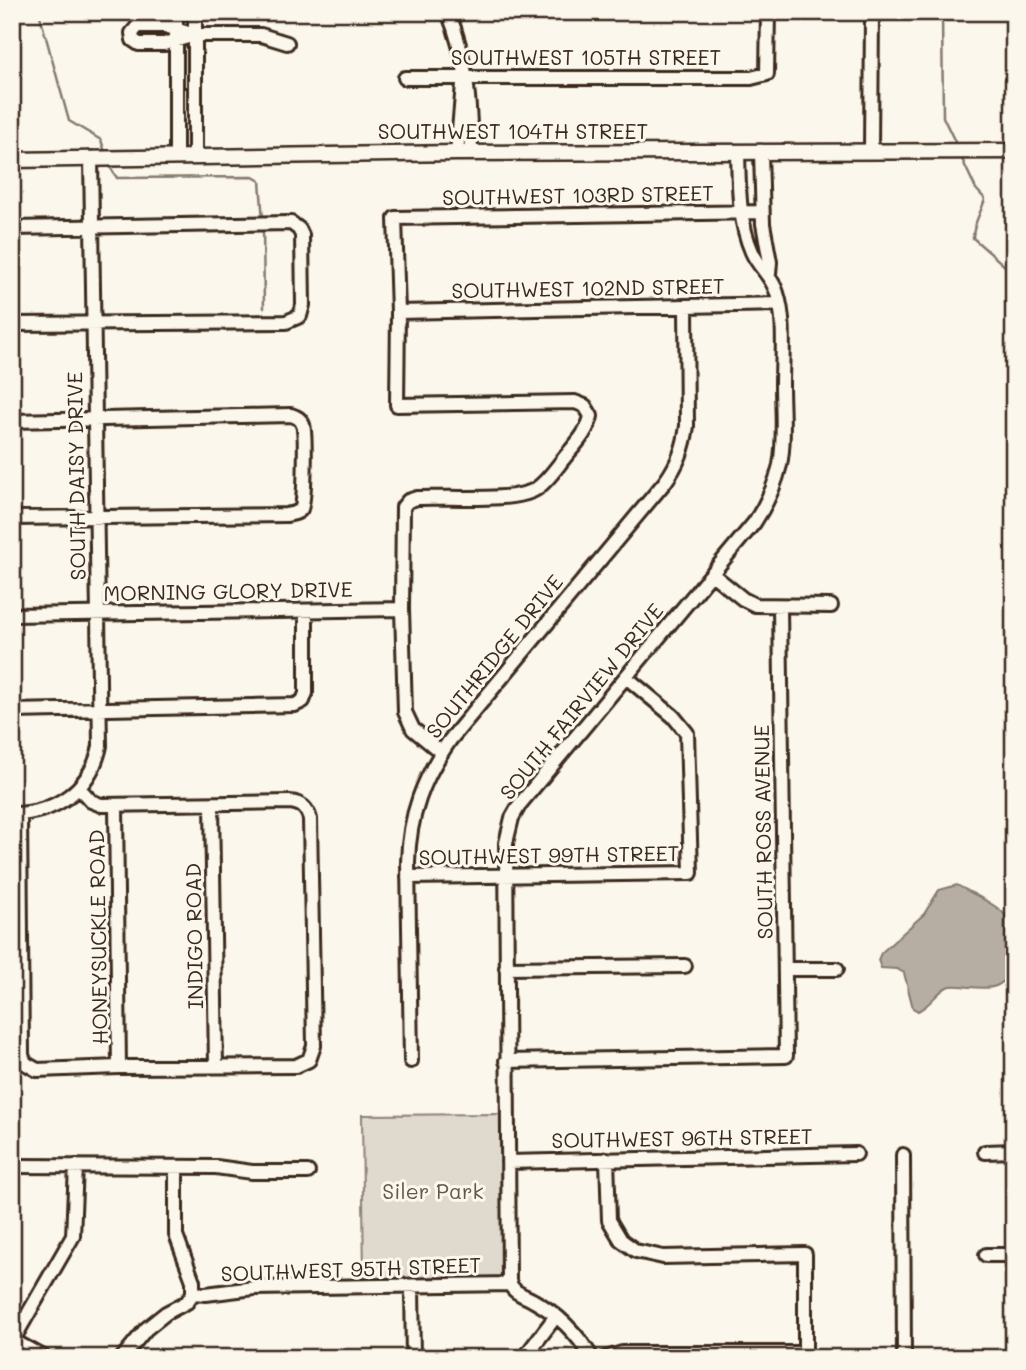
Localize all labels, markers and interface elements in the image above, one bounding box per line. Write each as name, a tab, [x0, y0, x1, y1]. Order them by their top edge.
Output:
street label: SOUTHWEST 105TH STREET	[451, 43, 721, 70]
street label: SOUTHWEST 104TH STREET	[378, 117, 648, 144]
street label: SOUTHWEST 103RD STREET	[442, 179, 714, 210]
street label: SOUTHWEST 102ND STREET	[451, 272, 725, 303]
street label: SOUTH DAISY DRIVE	[60, 371, 91, 581]
street label: SOUTHRIDGE DRIVE	[419, 569, 568, 743]
street label: MORNING GLORY DRIVE	[103, 575, 353, 606]
street label: SOUTH FAIRVIEW DRIVE	[493, 597, 668, 805]
street label: SOUTH ROSS AVENUE	[747, 724, 778, 940]
street label: HONEYSUCKLE ROAD	[82, 829, 113, 1045]
street label: SOUTHWEST 99TH STREET	[418, 839, 680, 870]
street label: INDIGO ROAD	[179, 863, 208, 1009]
street label: SOUTHWEST 96TH STREET	[551, 1122, 813, 1153]
park label: Siler Park	[382, 1177, 484, 1204]
street label: SOUTHWEST 95TH STREET	[220, 1250, 482, 1287]

